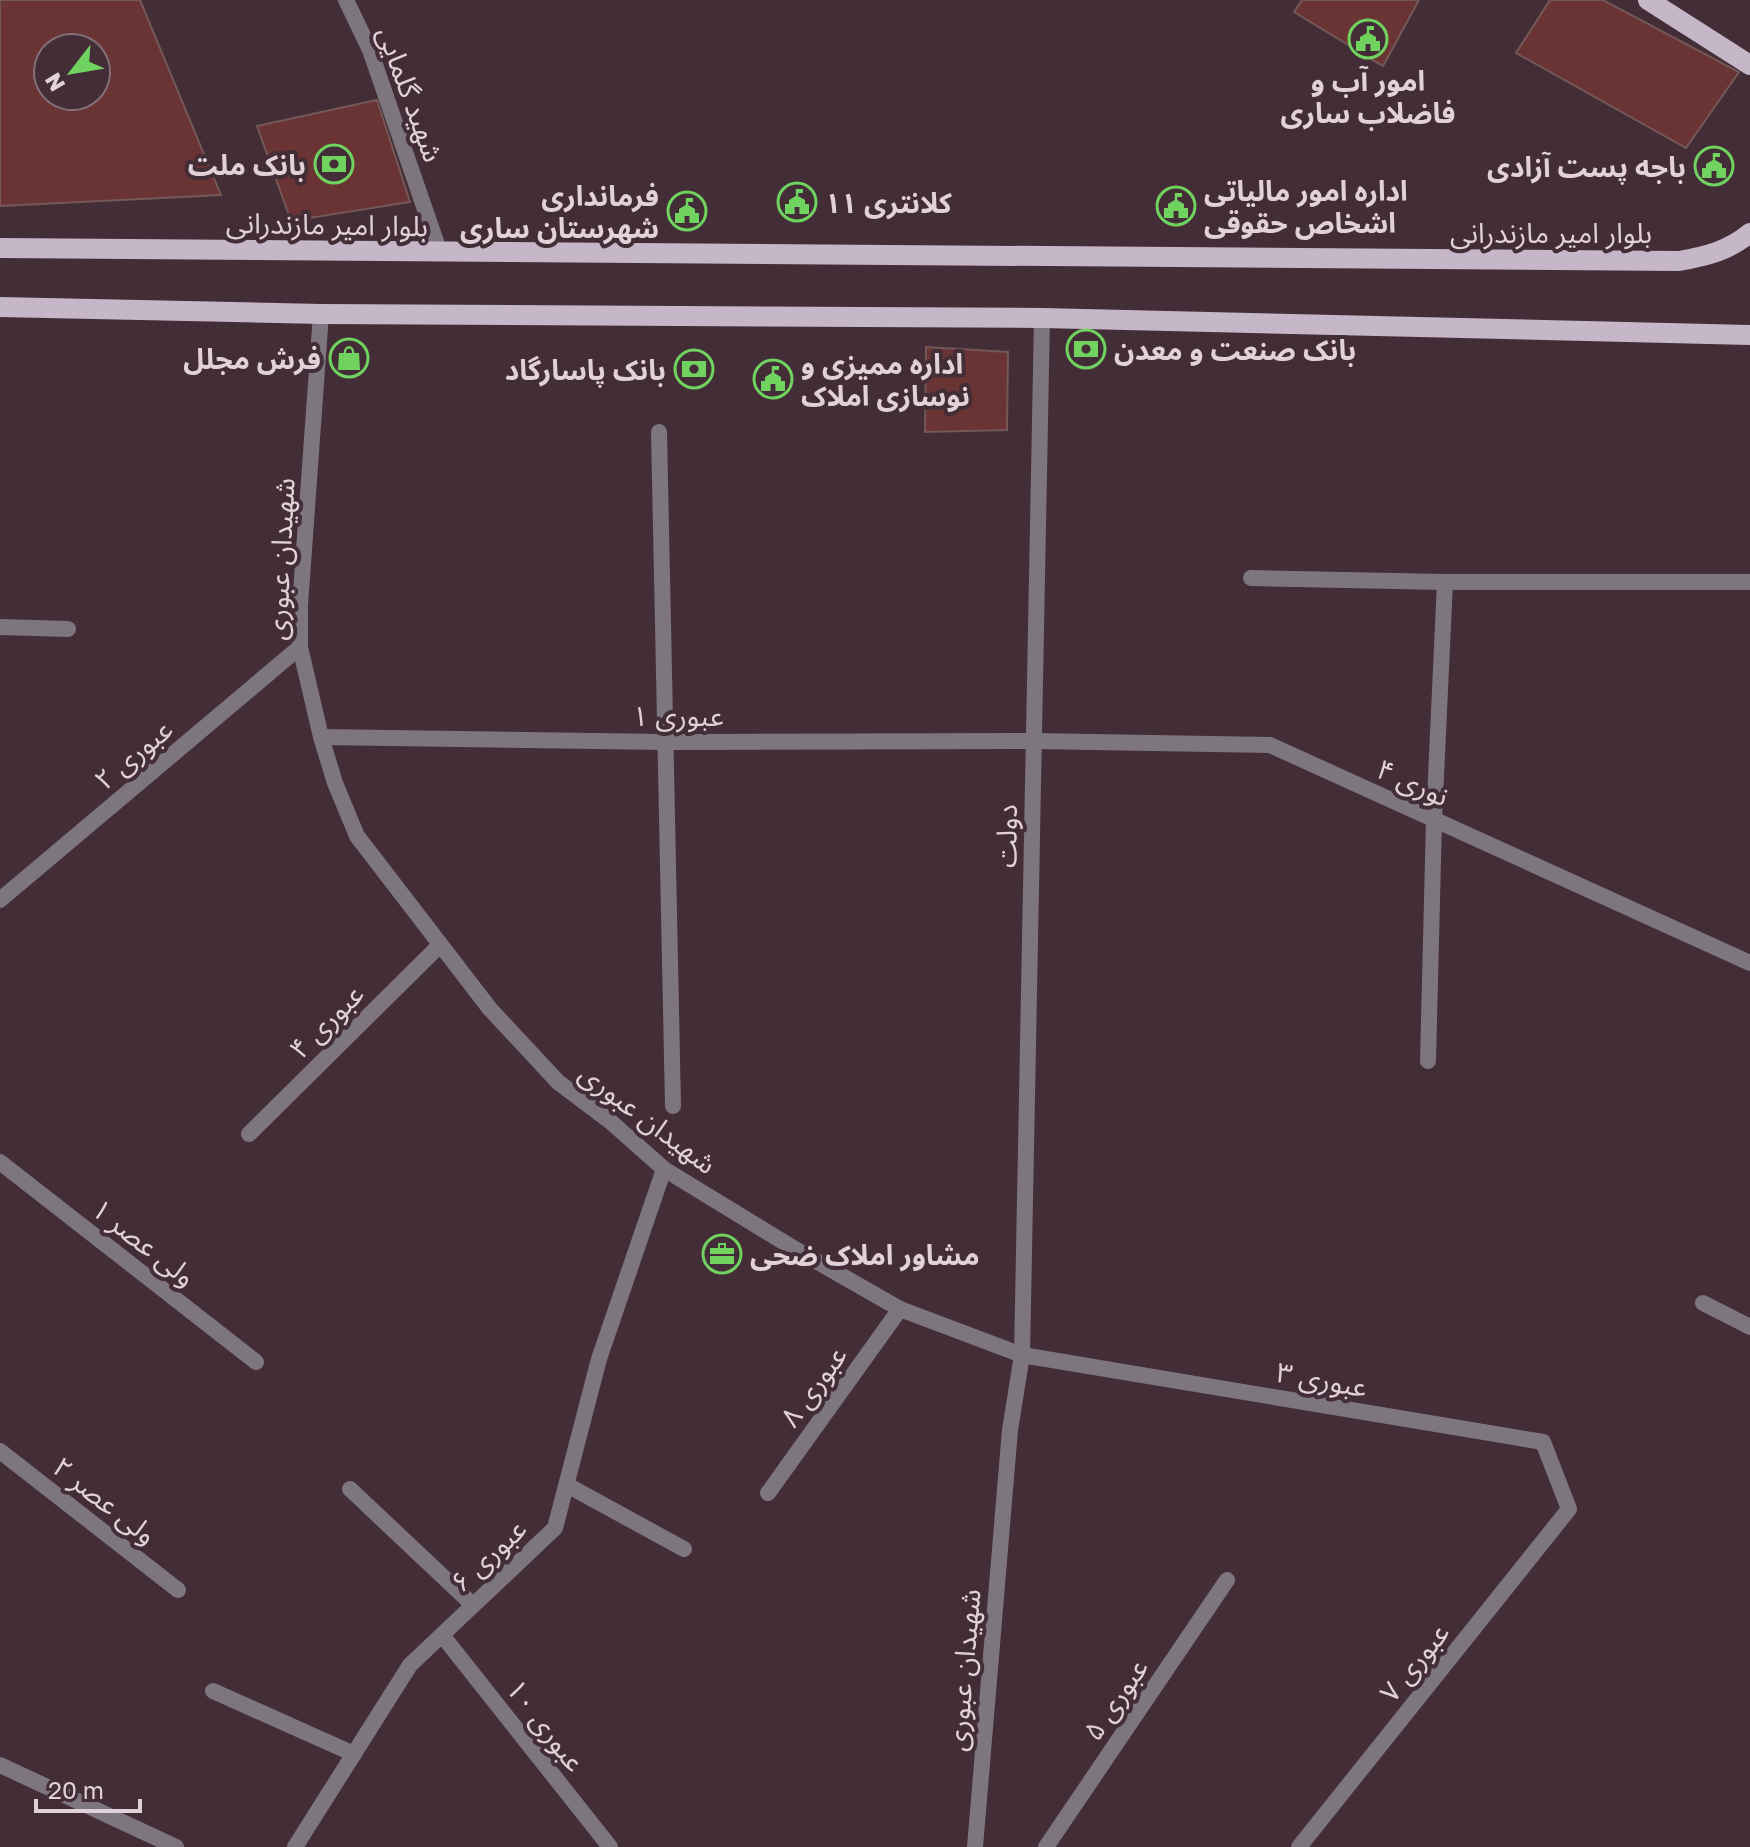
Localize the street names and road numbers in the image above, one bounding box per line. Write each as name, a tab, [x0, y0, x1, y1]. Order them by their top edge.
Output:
street label: شهید گلمایی	[370, 22, 451, 167]
street label: بلوار امیر مازندرانی	[226, 206, 428, 243]
street label: بلوار امیر مازندرانی	[1450, 216, 1652, 250]
street label: شهیدان عبوری	[259, 477, 302, 641]
street label: عبوری ۱	[632, 699, 724, 733]
street label: عبوری ۲	[87, 712, 179, 797]
street label: نوری ۴	[1371, 752, 1454, 813]
street label: دولت	[989, 804, 1024, 868]
street label: عبوری ۴	[282, 977, 371, 1066]
street label: شهیدان عبوری	[572, 1056, 723, 1181]
street label: ولی عصر ۱	[85, 1191, 202, 1293]
street label: عبوری ۸	[773, 1339, 854, 1433]
street label: عبوری ۳	[1274, 1355, 1370, 1404]
street label: ولی عصر ۲	[46, 1449, 163, 1551]
street label: عبوری ۶	[443, 1512, 533, 1599]
street label: شهیدان عبوری	[939, 1587, 988, 1753]
street label: عبوری ۷	[1372, 1616, 1456, 1709]
street label: عبوری ۵	[1076, 1652, 1155, 1747]
street label: عبوری ۱۰	[499, 1672, 592, 1778]

